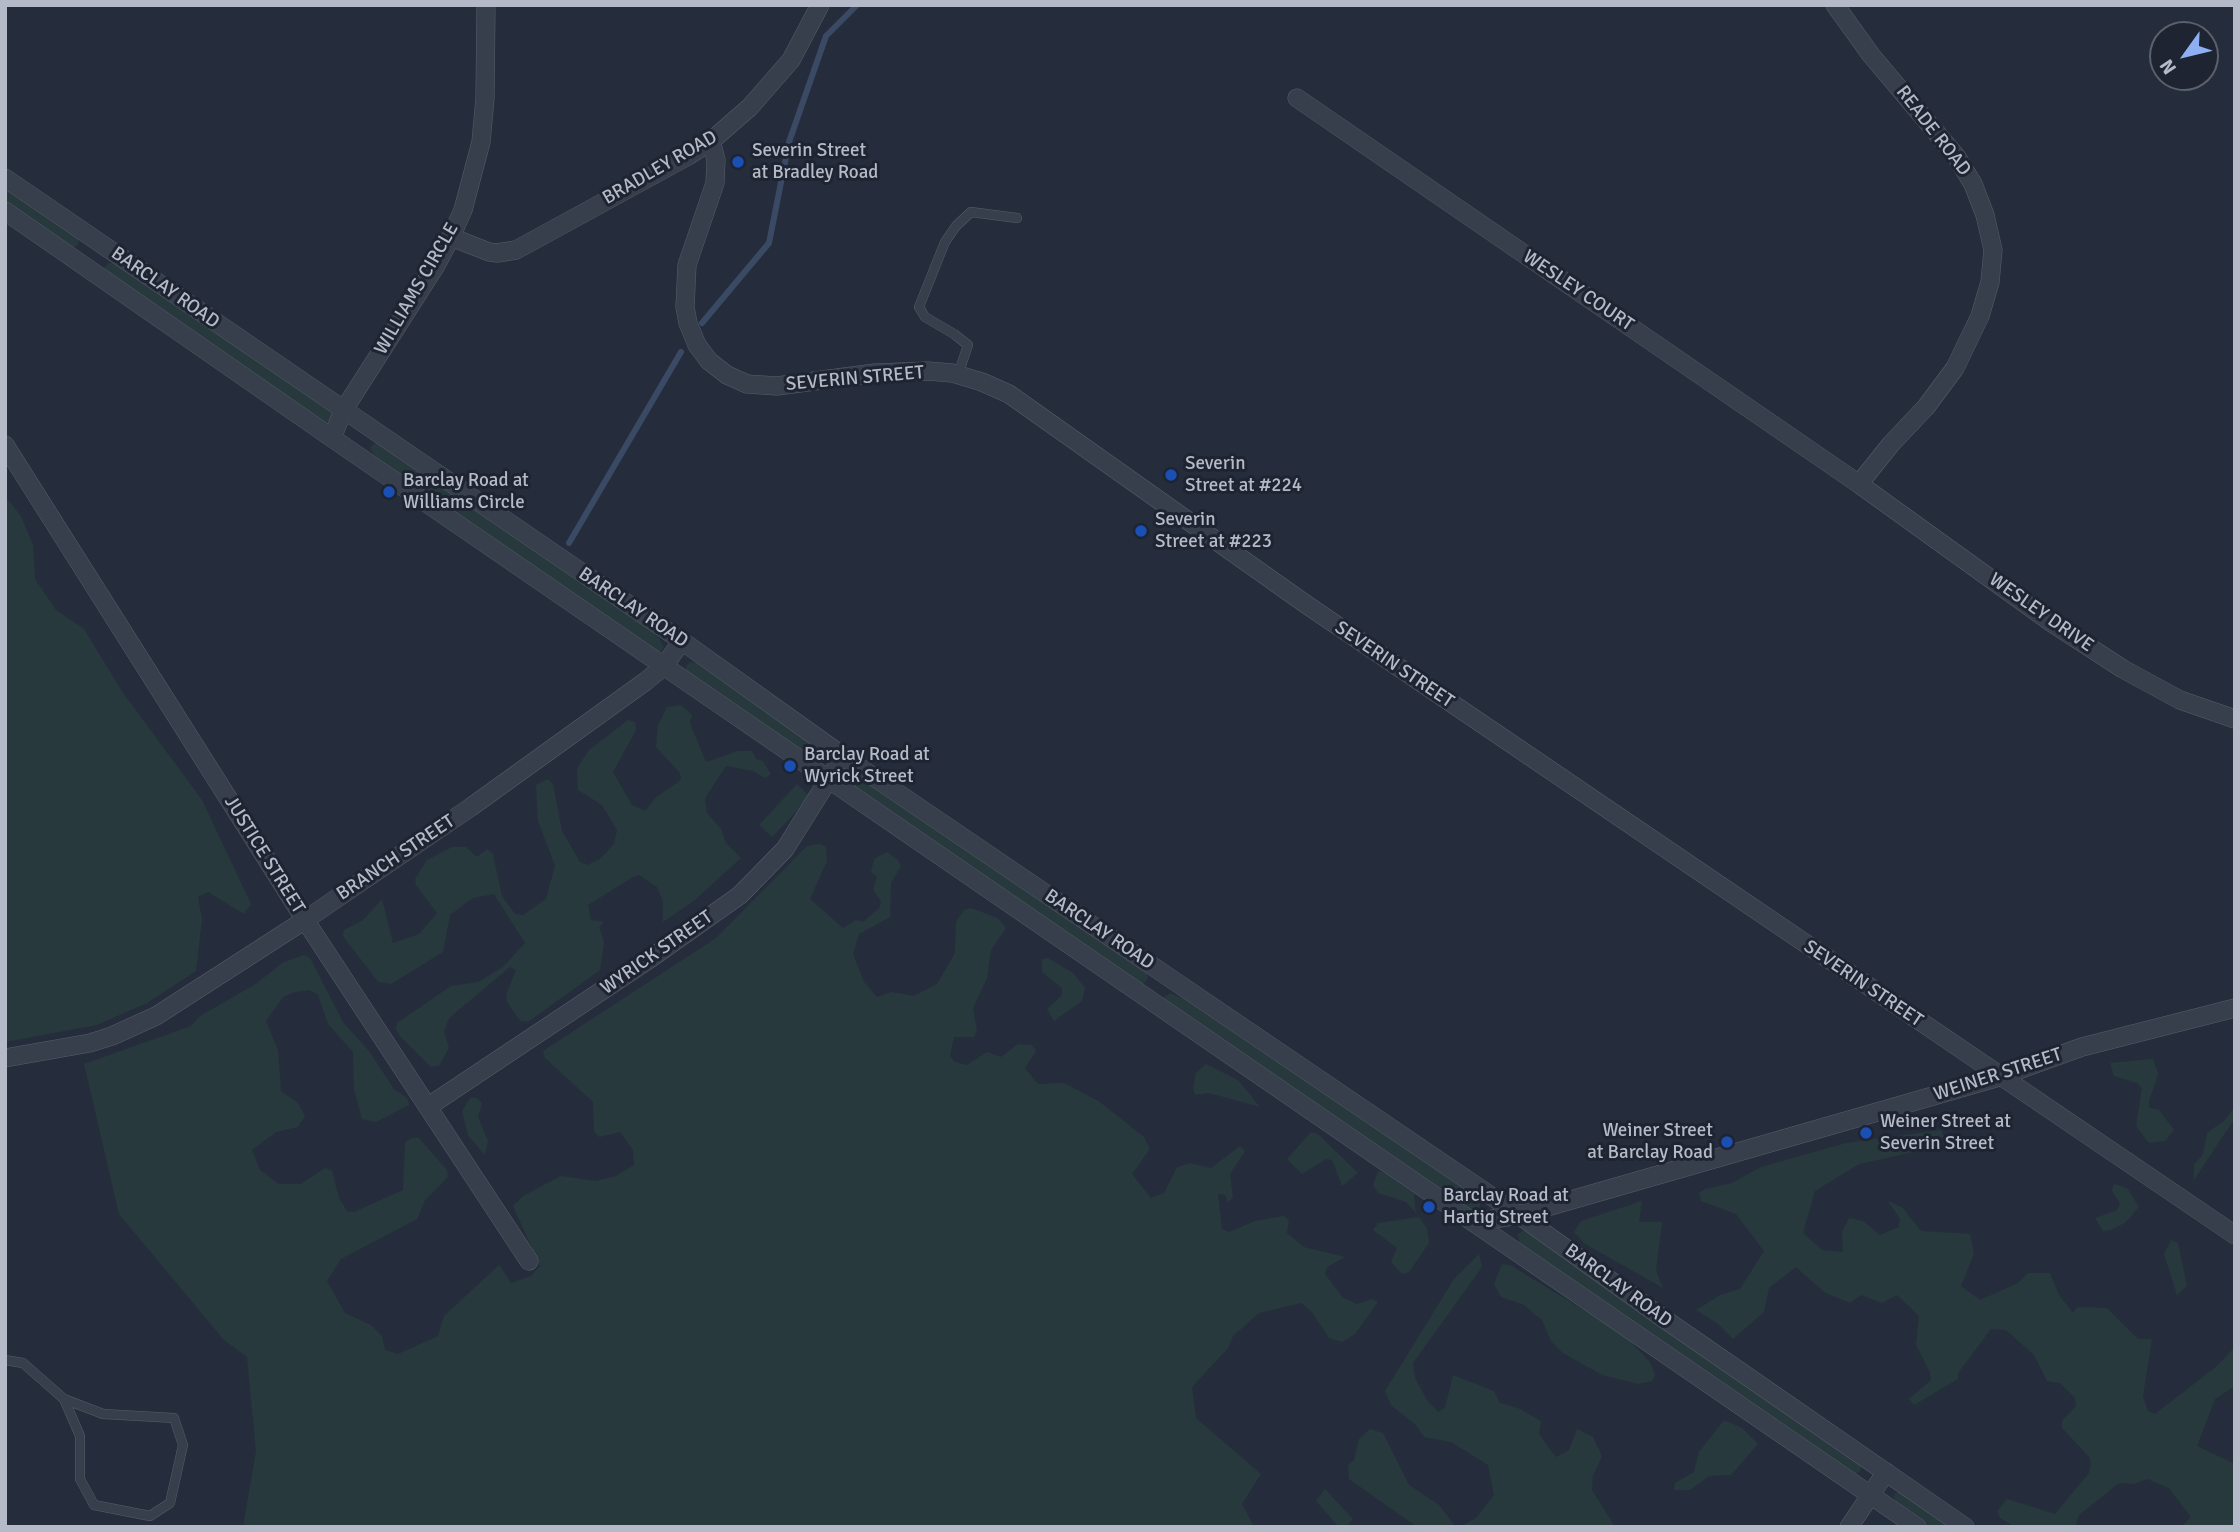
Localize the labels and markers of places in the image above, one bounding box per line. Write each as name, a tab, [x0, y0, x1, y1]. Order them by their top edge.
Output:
place label: Severin Street at Bradley Road	[752, 140, 878, 184]
marker: Severin Street at Bradley Road	[730, 154, 746, 170]
place label: Severin Street at #224	[1185, 453, 1302, 497]
marker: Severin Street at #224	[1163, 467, 1179, 483]
place label: Barclay Road at Williams Circle	[403, 470, 529, 514]
marker: Barclay Road at Williams Circle	[381, 484, 397, 500]
place label: Severin Street at #223	[1155, 509, 1272, 553]
marker: Severin Street at #223	[1133, 523, 1149, 539]
place label: Barclay Road at Wyrick Street	[804, 744, 930, 788]
marker: Barclay Road at Wyrick Street	[782, 758, 798, 774]
place label: Weiner Street at Severin Street	[1880, 1111, 2011, 1155]
place label: Weiner Street at Barclay Road	[1587, 1120, 1713, 1164]
marker: Weiner Street at Severin Street	[1858, 1125, 1874, 1141]
marker: Weiner Street at Barclay Road	[1719, 1134, 1735, 1150]
place label: Barclay Road at Hartig Street	[1443, 1185, 1569, 1229]
marker: Barclay Road at Hartig Street	[1421, 1199, 1437, 1215]

